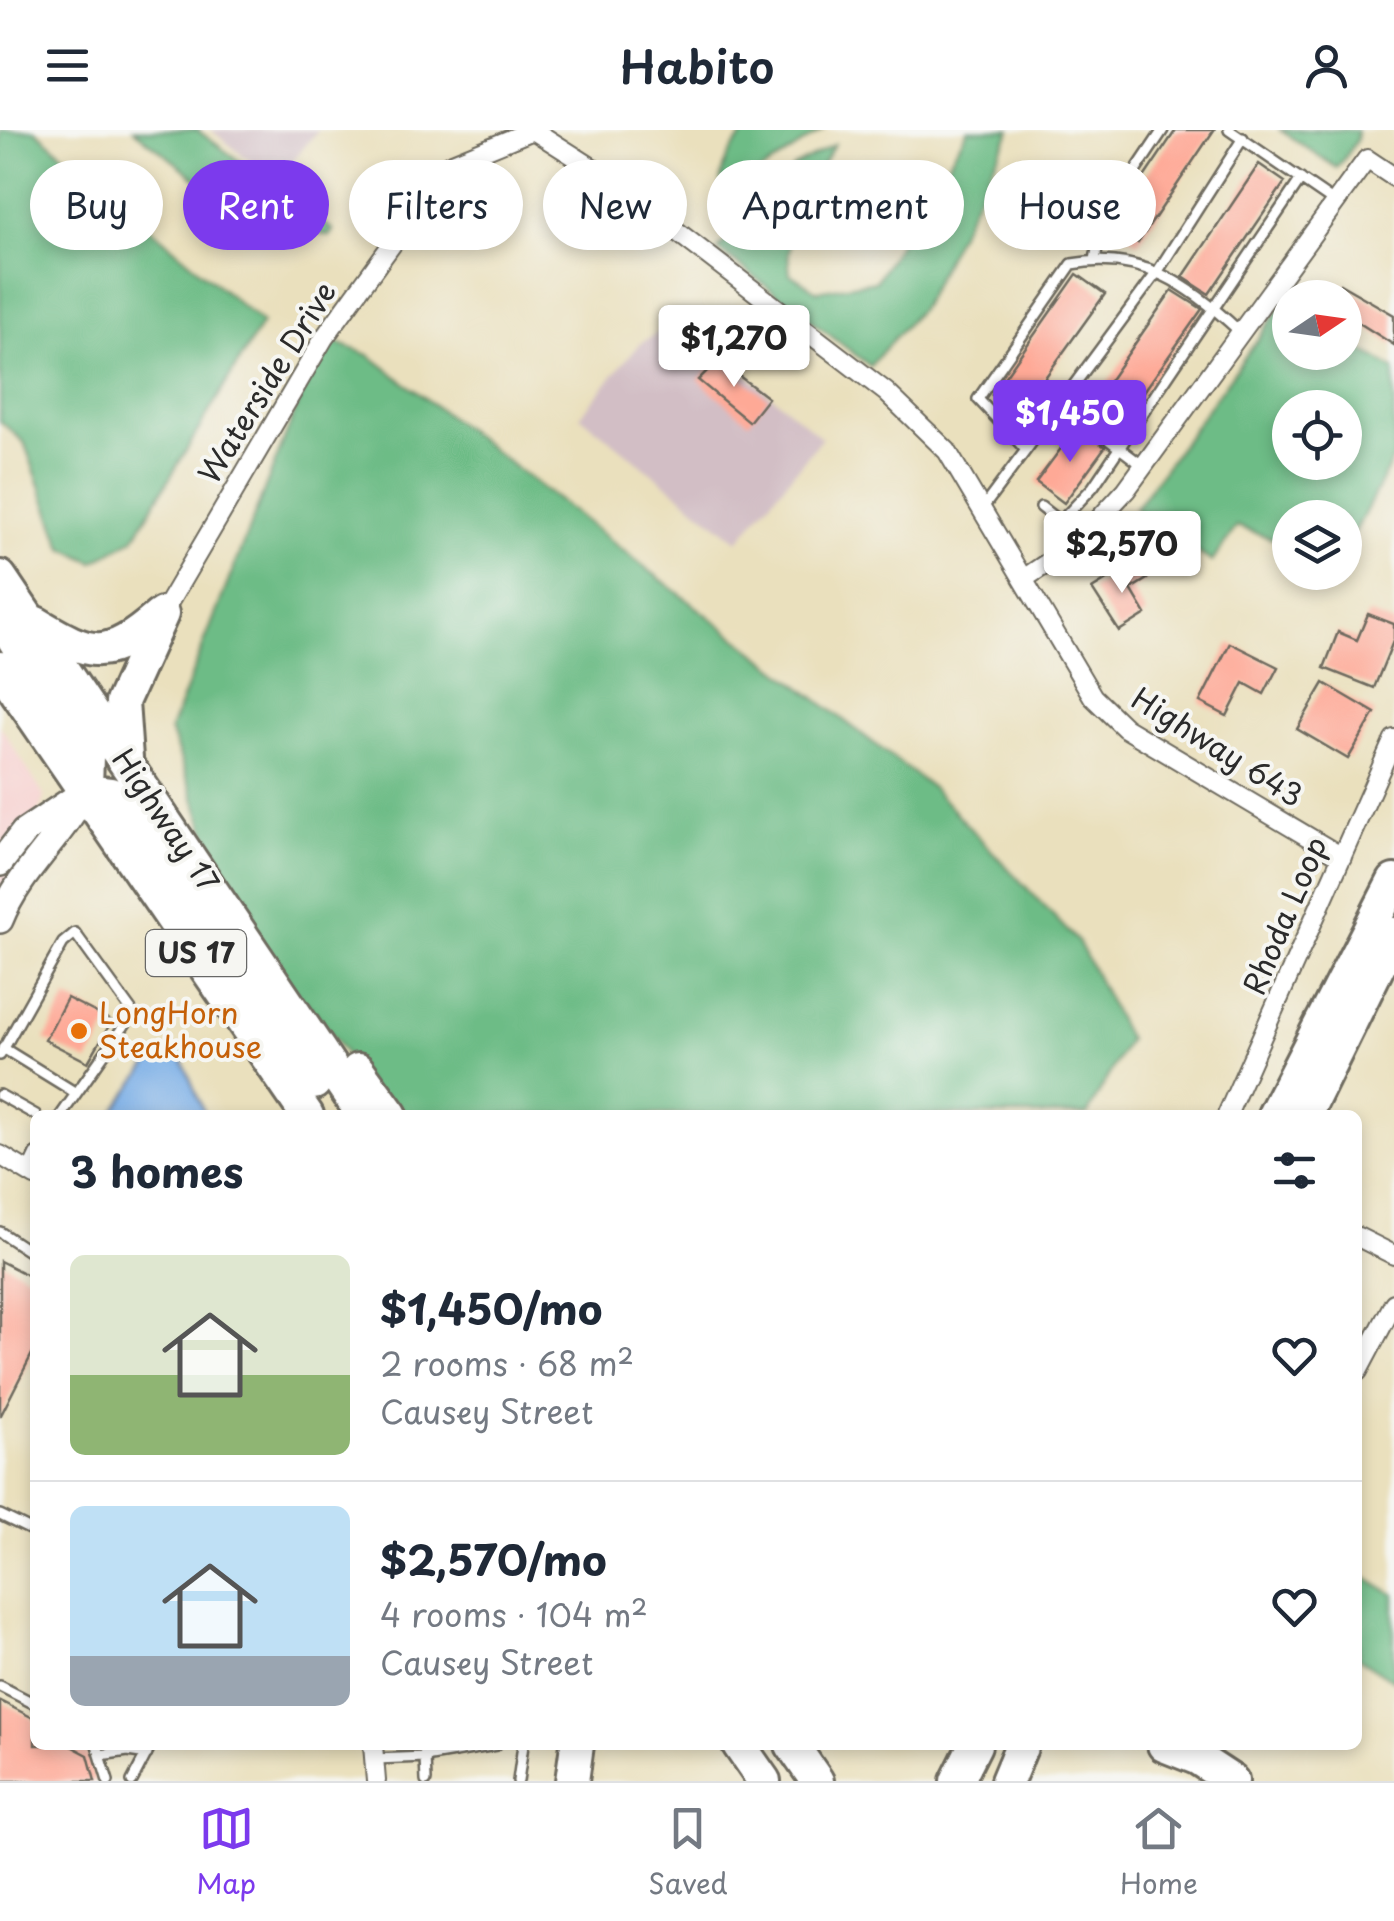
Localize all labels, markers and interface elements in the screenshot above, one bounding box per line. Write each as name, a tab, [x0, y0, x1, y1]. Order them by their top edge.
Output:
text: Habito	[620, 31, 774, 99]
icon: menu	[40, 38, 95, 93]
icon: person	[1299, 38, 1354, 93]
chip: Buy	[30, 160, 163, 250]
chip: Rent	[183, 160, 329, 250]
chip: Filters	[349, 160, 523, 250]
chip: New	[543, 160, 687, 250]
chip: Apartment	[707, 160, 964, 250]
chip: House	[984, 160, 1156, 250]
street label: Waterside Drive	[186, 272, 346, 491]
north arrow	[1272, 280, 1362, 370]
map controls	[1272, 280, 1362, 590]
pin: $1,270	[653, 305, 815, 390]
text: $1,270	[681, 313, 787, 361]
pin: $1,450	[989, 380, 1151, 465]
text: $1,450	[1015, 388, 1125, 436]
button: locate	[1272, 390, 1362, 480]
button: layers	[1272, 500, 1362, 590]
pin: $2,570	[1041, 511, 1203, 596]
text: $2,570	[1066, 519, 1178, 567]
street label: Highway 643	[1124, 675, 1313, 817]
street label: Highway 17	[102, 739, 232, 900]
street label: Rhoda Loop	[1230, 829, 1337, 1001]
road number: US 17	[146, 930, 246, 976]
place label: LongHorn Steakhouse	[99, 989, 262, 1068]
marker: LongHorn Steakhouse	[68, 1020, 90, 1042]
text: 3 homes	[70, 1139, 243, 1202]
icon: filters	[1267, 1143, 1322, 1198]
text: $1,450/mo	[380, 1276, 603, 1339]
icon: home	[150, 1295, 270, 1415]
icon: heart	[1267, 1328, 1322, 1383]
text: 2 rooms · 68 m²	[380, 1339, 634, 1387]
text: Causey Street	[380, 1387, 593, 1435]
text: $2,570/mo	[380, 1527, 607, 1590]
icon: home	[150, 1546, 270, 1666]
icon: heart	[1267, 1579, 1322, 1634]
text: 4 rooms · 104 m²	[380, 1590, 648, 1638]
text: Causey Street	[380, 1638, 593, 1686]
tab: Map	[196, 1801, 256, 1904]
tab: Saved	[648, 1801, 728, 1904]
tab: Home	[1120, 1801, 1198, 1904]

